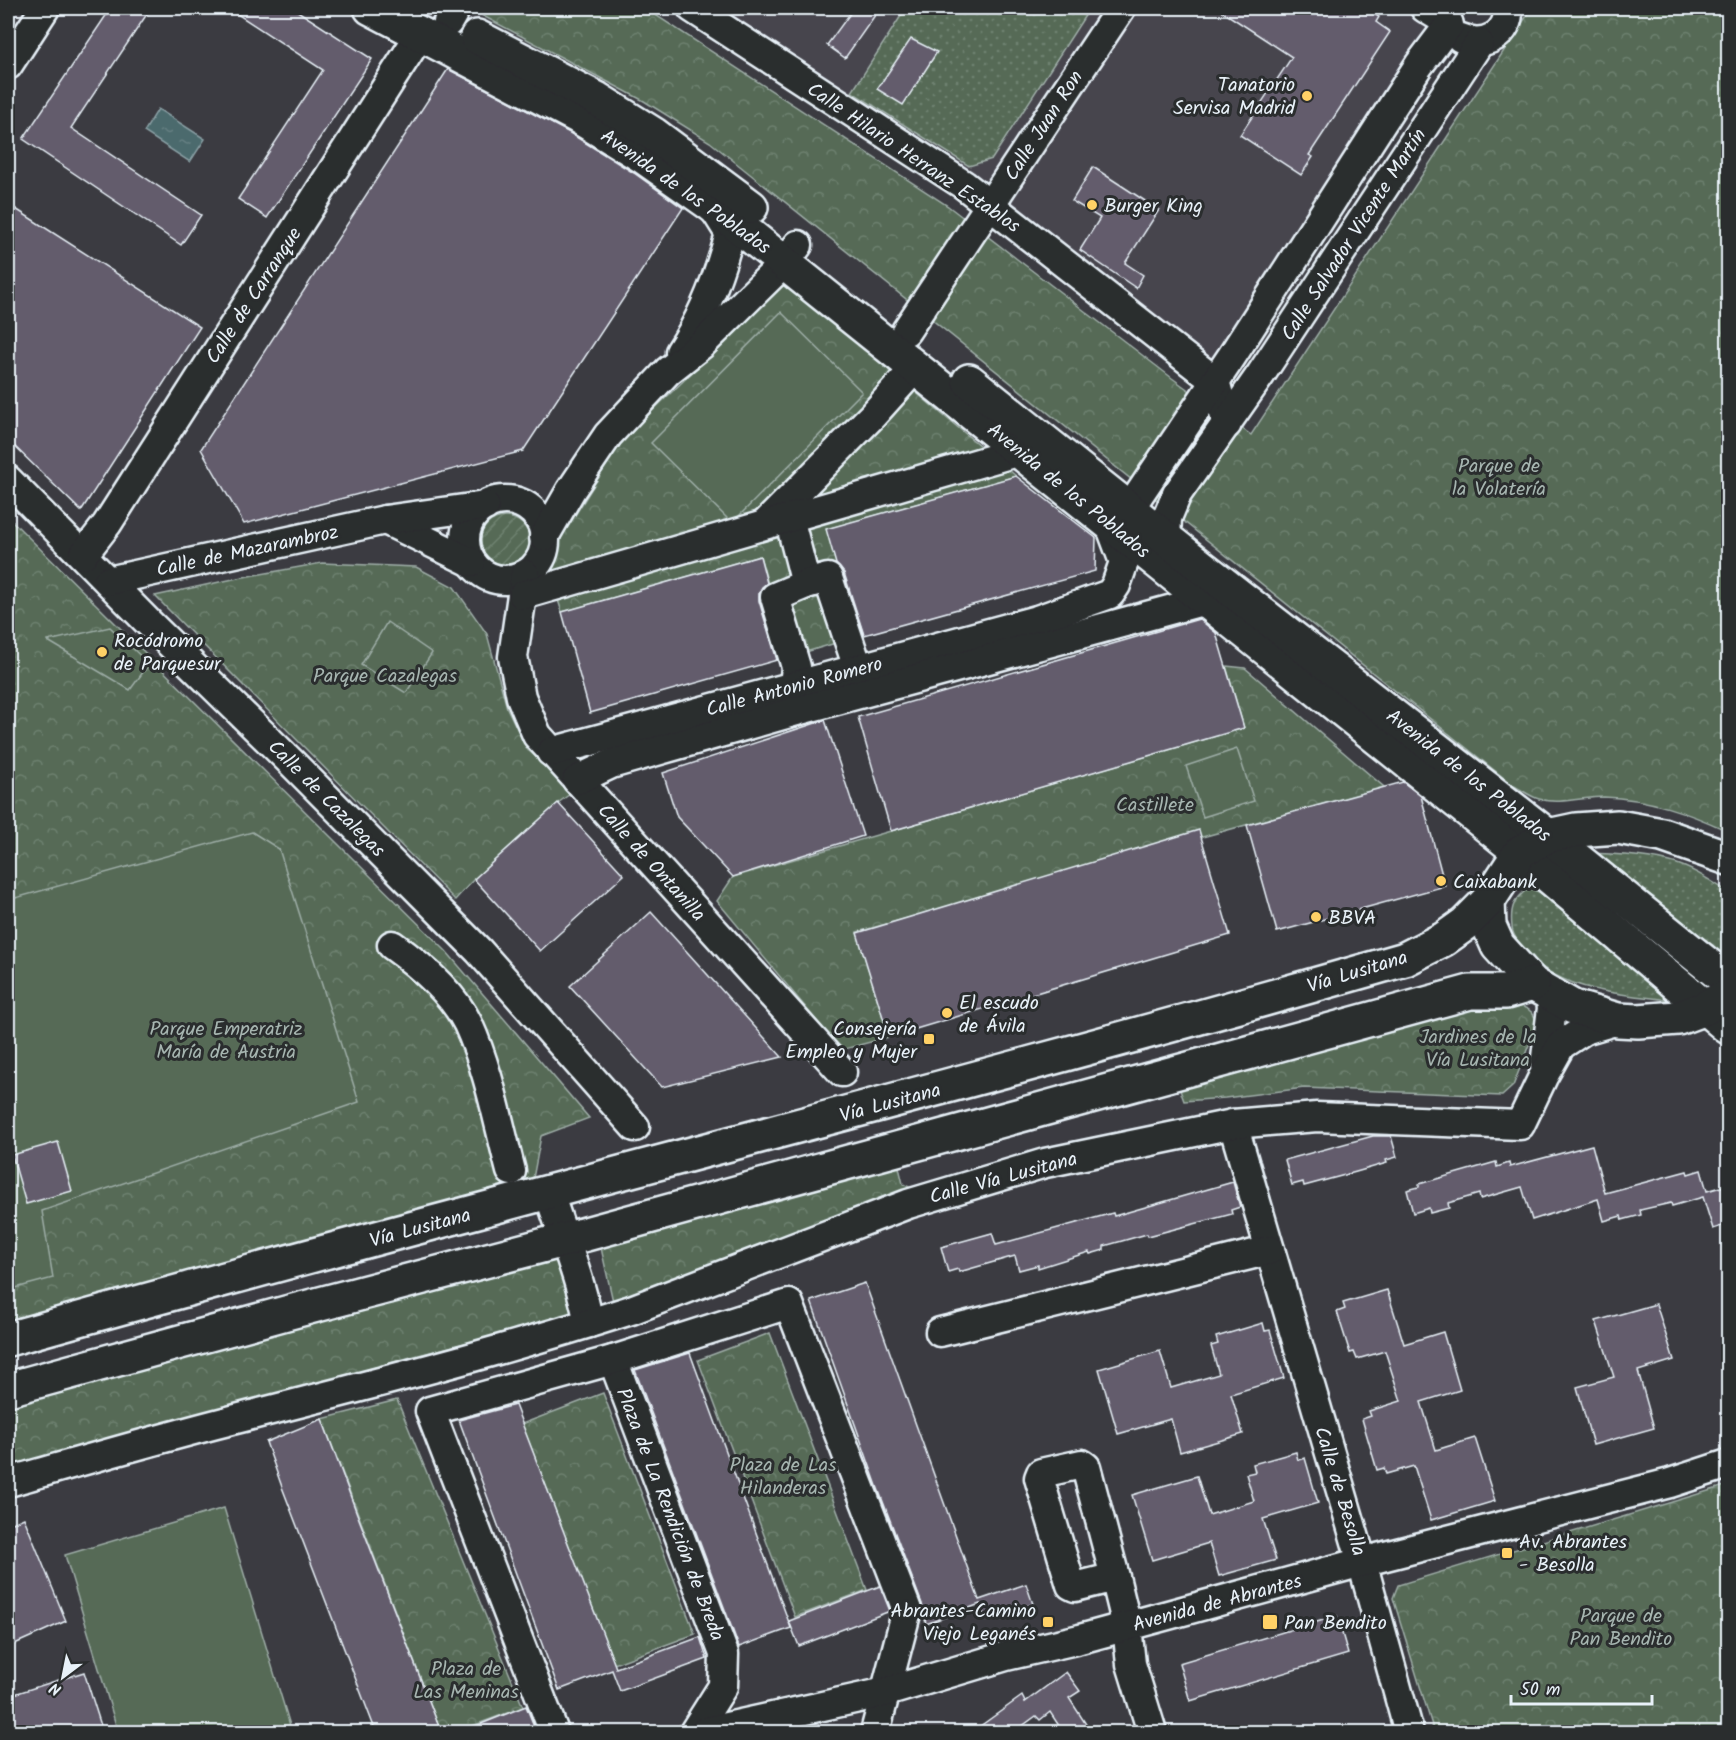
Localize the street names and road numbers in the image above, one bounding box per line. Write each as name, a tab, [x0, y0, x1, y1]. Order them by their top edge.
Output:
street label: Calle Juan Ron	[997, 64, 1093, 188]
street label: Calle Hilario Herranz Establos	[800, 75, 1027, 243]
street label: Avenida de los Poblados	[593, 122, 777, 264]
street label: Calle Salvador Vicente Martín	[1274, 122, 1436, 348]
street label: Calle de Carranque	[198, 221, 311, 371]
street label: Avenida de los Poblados	[979, 416, 1157, 568]
street label: Calle de Mazarambroz	[153, 517, 342, 587]
street label: Calle Antonio Romero	[703, 649, 886, 727]
street label: Avenida de los Poblados	[1378, 702, 1558, 852]
street label: Calle de Cazalegas	[259, 733, 392, 866]
street label: Calle de Ontanilla	[588, 797, 713, 930]
street label: Vía Lusitana	[1303, 942, 1412, 1003]
street label: Vía Lusitana	[836, 1075, 945, 1133]
street label: Calle Vía Lusitana	[926, 1144, 1081, 1214]
street label: Vía Lusitana	[366, 1200, 475, 1258]
street label: Plaza de La Rendición de Breda	[606, 1383, 732, 1646]
street label: Calle de Besolla	[1304, 1423, 1374, 1560]
street label: Avenida de Abrantes	[1129, 1566, 1306, 1642]

